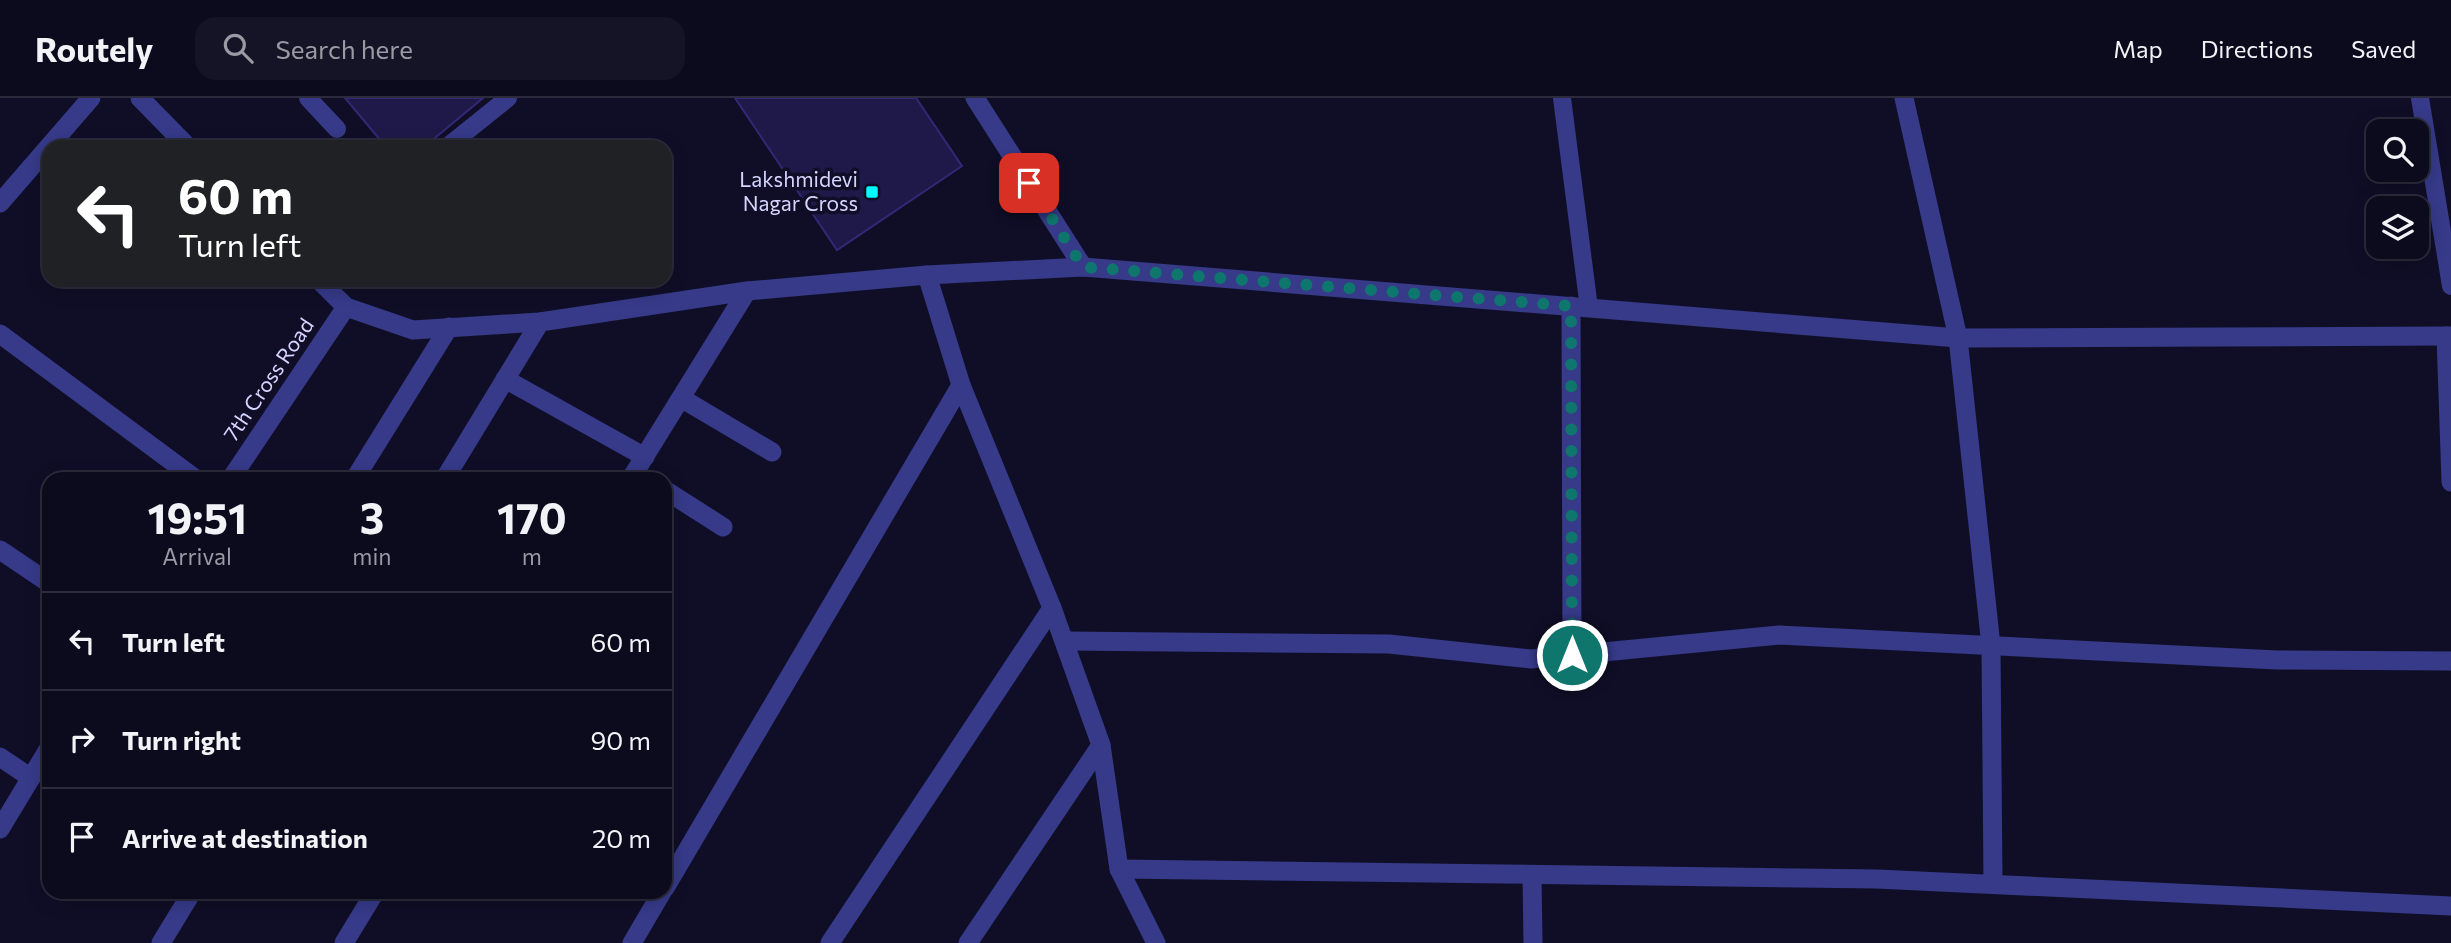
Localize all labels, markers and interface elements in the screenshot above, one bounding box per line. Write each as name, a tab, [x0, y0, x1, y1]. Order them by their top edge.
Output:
search box	[195, 17, 685, 80]
text: Routely	[35, 28, 153, 69]
icon: search	[219, 29, 257, 67]
text: Search here	[275, 33, 413, 64]
text: Map	[2113, 34, 2163, 63]
text: Directions	[2201, 34, 2313, 63]
text: Saved	[2351, 34, 2416, 63]
map controls	[2366, 119, 2429, 259]
button: search	[2366, 119, 2429, 182]
pin	[999, 153, 1059, 213]
text: 60 m	[178, 164, 293, 224]
icon: arrive	[1010, 164, 1048, 202]
place label: Lakshmidevi Nagar Cross	[739, 166, 858, 215]
icon: left	[63, 168, 154, 259]
marker: Lakshmidevi Nagar Cross	[864, 184, 880, 200]
button: layers	[2366, 196, 2429, 259]
text: Turn left	[178, 224, 302, 264]
street label: 7th Cross Road	[218, 313, 318, 445]
text: 19:51	[147, 491, 247, 543]
text: 3	[360, 491, 384, 543]
text: 170	[497, 491, 567, 543]
text: Arrival	[162, 542, 232, 570]
text: min	[352, 542, 391, 570]
text: m	[522, 542, 542, 570]
position arrow	[1535, 618, 1609, 692]
icon: left	[63, 622, 101, 660]
text: Turn left	[122, 626, 225, 657]
text: 60 m	[591, 626, 651, 657]
icon: right	[63, 720, 101, 758]
text: Turn right	[122, 724, 241, 755]
text: 90 m	[591, 724, 651, 755]
icon: arrive	[63, 818, 101, 856]
text: Arrive at destination	[122, 822, 368, 853]
text: 20 m	[592, 822, 651, 853]

